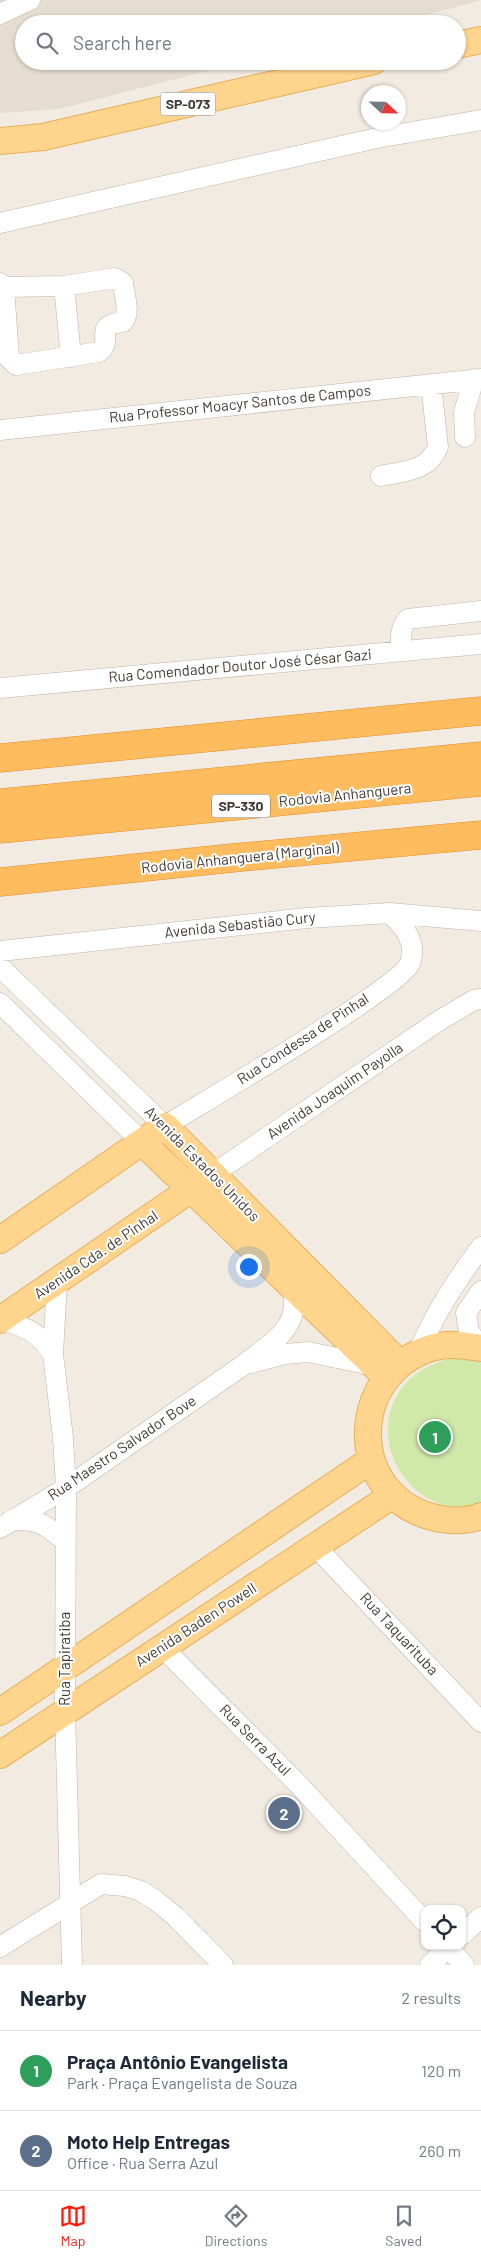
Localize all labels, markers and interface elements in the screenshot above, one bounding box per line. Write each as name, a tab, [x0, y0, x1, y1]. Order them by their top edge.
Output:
search box	[15, 15, 466, 70]
icon: search	[33, 29, 61, 57]
text: Search here	[73, 31, 172, 54]
north arrow	[361, 85, 406, 130]
road number: SP-073	[160, 92, 216, 116]
street label: Rua Professor Moacyr Santos de Campos	[108, 380, 372, 426]
street label: Rua Comendador Doutor José César Gazi	[108, 645, 372, 685]
street label: Rodovia Anhanguera	[278, 778, 412, 810]
road number: SP-330	[212, 794, 270, 818]
street label: Rodovia Anhanguera (Marginal)	[140, 838, 340, 876]
street label: Avenida Sebastião Cury	[163, 907, 317, 941]
street label: Rua Condessa de Pinhal	[233, 989, 372, 1087]
street label: Avenida Joaquim Payolla	[263, 1038, 406, 1142]
street label: Avenida Estados Unidos	[141, 1102, 264, 1225]
street label: Avenida Cda. de Pinhal	[30, 1206, 161, 1302]
your location	[236, 1254, 262, 1280]
street label: Rua Maestro Salvador Bove	[44, 1391, 199, 1504]
pin: 1	[419, 1418, 451, 1456]
street label: Avenida Baden Powell	[132, 1578, 259, 1670]
street label: Rua Taquarituba	[357, 1588, 443, 1678]
street label: Rua Tapiratiba	[55, 1612, 73, 1706]
street label: Rua Serra Azul	[216, 1700, 295, 1779]
pin: 2	[268, 1794, 300, 1832]
map controls	[421, 1905, 466, 1950]
button: locate	[421, 1905, 466, 1950]
text: Nearby	[20, 1985, 86, 2010]
text: 2 results	[402, 1988, 461, 2007]
text: Praça Antônio Evangelista	[67, 2050, 288, 2073]
text: 1	[33, 2061, 39, 2080]
text: 120 m	[421, 2061, 461, 2080]
text: Park · Praça Evangelista de Souza	[67, 2073, 297, 2092]
text: Moto Help Entregas	[67, 2130, 230, 2153]
text: 2	[32, 2141, 40, 2160]
text: 260 m	[419, 2141, 461, 2160]
text: Office · Rua Serra Azul	[67, 2153, 218, 2172]
tab: Map	[59, 2202, 87, 2249]
tab: Directions	[205, 2202, 267, 2249]
tab: Saved	[385, 2202, 422, 2249]

